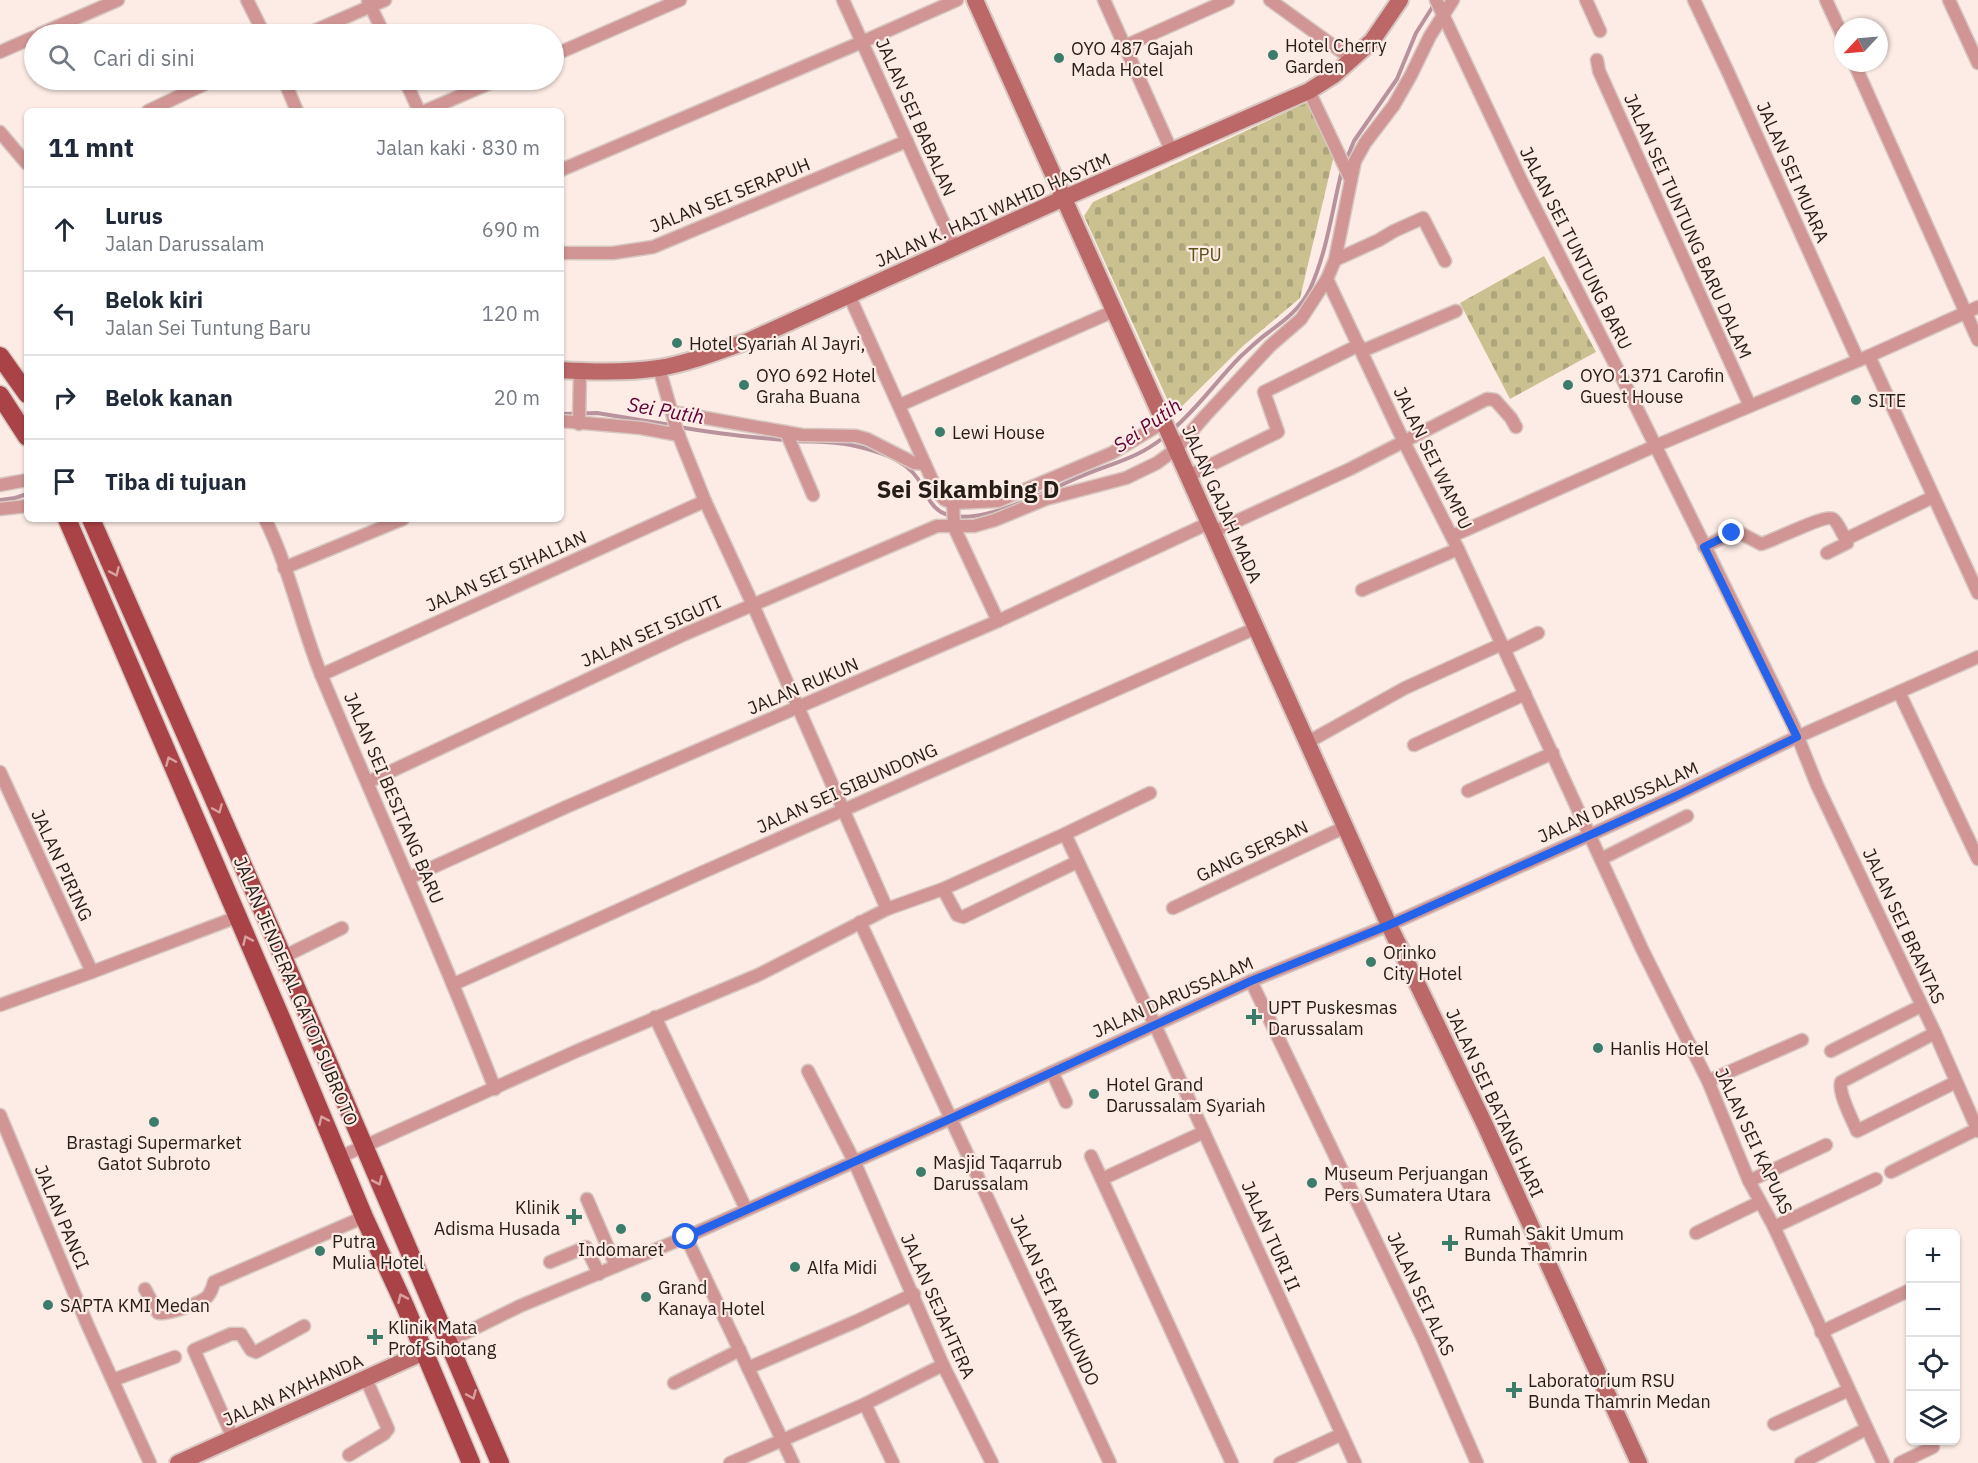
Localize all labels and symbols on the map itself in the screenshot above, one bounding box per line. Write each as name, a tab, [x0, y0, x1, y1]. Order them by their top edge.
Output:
north arrow	[1834, 18, 1888, 72]
street label: JALAN SEI BABALAN	[871, 34, 961, 200]
place label: Hotel Cherry Garden	[1285, 34, 1387, 78]
place label: OYO 487 Gajah Mada Hotel	[1071, 37, 1193, 81]
marker: Hotel Cherry Garden	[1266, 48, 1280, 62]
marker: OYO 487 Gajah Mada Hotel	[1052, 51, 1066, 65]
street label: JALAN SEI TUNTUNG BARU DALAM	[1619, 90, 1757, 362]
street label: JALAN SEI MUARA	[1752, 98, 1835, 247]
street label: JALAN SEI TUNTUNG BARU	[1515, 143, 1637, 353]
street label: JALAN K. HAJI WAHID HASYIM	[872, 148, 1114, 272]
street label: JALAN SEI SERAPUH	[647, 152, 813, 238]
park label: TPU	[1188, 243, 1222, 266]
place label: Hotel Syariah Al Jayri,	[689, 332, 865, 355]
marker: Hotel Syariah Al Jayri,	[670, 336, 684, 350]
place label: OYO 692 Hotel Graha Buana	[756, 364, 876, 408]
place label: OYO 1371 Carofin Guest House	[1580, 364, 1725, 408]
marker: OYO 692 Hotel Graha Buana	[737, 378, 751, 392]
marker: OYO 1371 Carofin Guest House	[1561, 378, 1575, 392]
street label: JALAN SEI WAMPU	[1388, 383, 1478, 533]
place label: SITE	[1868, 389, 1906, 412]
water label: Sei Putih	[625, 390, 707, 430]
water label: Sei Putih	[1107, 392, 1187, 458]
marker: SITE	[1849, 393, 1863, 407]
place label: Lewi House	[952, 421, 1045, 444]
street label: JALAN GAJAH MADA	[1177, 422, 1267, 587]
marker: Lewi House	[933, 425, 947, 439]
district label: Sei Sikambing D	[876, 473, 1060, 505]
route end	[1718, 519, 1744, 545]
street label: JALAN SEI SIHALIAN	[422, 525, 590, 617]
one-way arrow	[108, 566, 120, 577]
street label: JALAN SEI SIGUTI	[578, 590, 724, 672]
street label: JALAN RUKUN	[744, 652, 862, 720]
street label: JALAN SEI BESITANG BARU	[339, 689, 449, 907]
street label: JALAN SEI SIBUNDONG	[753, 738, 941, 838]
street label: JALAN DARUSSALAM	[1534, 756, 1702, 848]
one-way arrow	[165, 757, 177, 768]
one-way arrow	[211, 803, 223, 814]
street label: JALAN PIRING	[26, 806, 98, 924]
street label: GANG SERSAN	[1192, 815, 1312, 887]
street label: JALAN SEI BRANTAS	[1858, 844, 1950, 1008]
street label: JALAN JENDERAL GATOT SUBROTO	[229, 853, 363, 1129]
one-way arrow	[242, 936, 254, 947]
place label: Orinko City Hotel	[1383, 941, 1462, 985]
street label: JALAN DARUSSALAM	[1089, 951, 1257, 1043]
marker: Orinko City Hotel	[1364, 955, 1378, 969]
place label: UPT Puskesmas Darussalam	[1268, 996, 1397, 1040]
street label: JALAN SEI BATANG HARI	[1441, 1005, 1549, 1201]
marker: UPT Puskesmas Darussalam	[1245, 1008, 1263, 1026]
place label: Hanlis Hotel	[1610, 1037, 1709, 1060]
marker: Hanlis Hotel	[1591, 1041, 1605, 1055]
street label: JALAN SEI KAPUAS	[1710, 1064, 1798, 1218]
place label: Hotel Grand Darussalam Syariah	[1106, 1073, 1266, 1117]
marker: Hotel Grand Darussalam Syariah	[1087, 1087, 1101, 1101]
marker: Brastagi Supermarket Gatot Subroto	[147, 1115, 161, 1129]
one-way arrow	[319, 1115, 331, 1126]
place label: Brastagi Supermarket Gatot Subroto	[66, 1131, 242, 1175]
place label: Masjid Taqarrub Darussalam	[933, 1151, 1062, 1195]
street label: JALAN PANCI	[30, 1161, 94, 1273]
place label: Museum Perjuangan Pers Sumatera Utara	[1324, 1162, 1491, 1206]
marker: Masjid Taqarrub Darussalam	[914, 1165, 928, 1179]
one-way arrow	[371, 1175, 383, 1186]
marker: Museum Perjuangan Pers Sumatera Utara	[1305, 1176, 1319, 1190]
street label: JALAN TURI II	[1236, 1177, 1306, 1295]
place label: Klinik Adisma Husada	[434, 1196, 561, 1240]
marker: Klinik Adisma Husada	[565, 1208, 583, 1226]
street label: JALAN SEI ARAKUNDO	[1005, 1211, 1105, 1389]
marker: Indomaret	[614, 1222, 628, 1236]
place label: Rumah Sakit Umum Bunda Thamrin	[1464, 1222, 1624, 1266]
route start	[672, 1223, 698, 1249]
street label: JALAN SEI ALAS	[1382, 1229, 1460, 1359]
place label: Putra Mulia Hotel	[332, 1230, 424, 1274]
street label: JALAN SEJAHTERA	[896, 1230, 980, 1383]
marker: Rumah Sakit Umum Bunda Thamrin	[1441, 1234, 1459, 1252]
place label: Indomaret	[578, 1238, 664, 1261]
marker: Putra Mulia Hotel	[313, 1244, 327, 1258]
place label: Alfa Midi	[807, 1256, 877, 1279]
marker: Alfa Midi	[788, 1260, 802, 1274]
place label: Grand Kanaya Hotel	[658, 1276, 765, 1320]
marker: Grand Kanaya Hotel	[639, 1290, 653, 1304]
place label: SAPTA KMI Medan	[60, 1294, 210, 1317]
one-way arrow	[397, 1294, 409, 1305]
marker: SAPTA KMI Medan	[41, 1298, 55, 1312]
place label: Klinik Mata Prof Sihotang	[388, 1316, 497, 1360]
marker: Klinik Mata Prof Sihotang	[366, 1328, 384, 1346]
street label: JALAN AYAHANDA	[220, 1349, 367, 1431]
place label: Laboratorium RSU Bunda Thamrin Medan	[1528, 1369, 1711, 1413]
marker: Laboratorium RSU Bunda Thamrin Medan	[1505, 1381, 1523, 1399]
one-way arrow	[464, 1389, 476, 1400]

